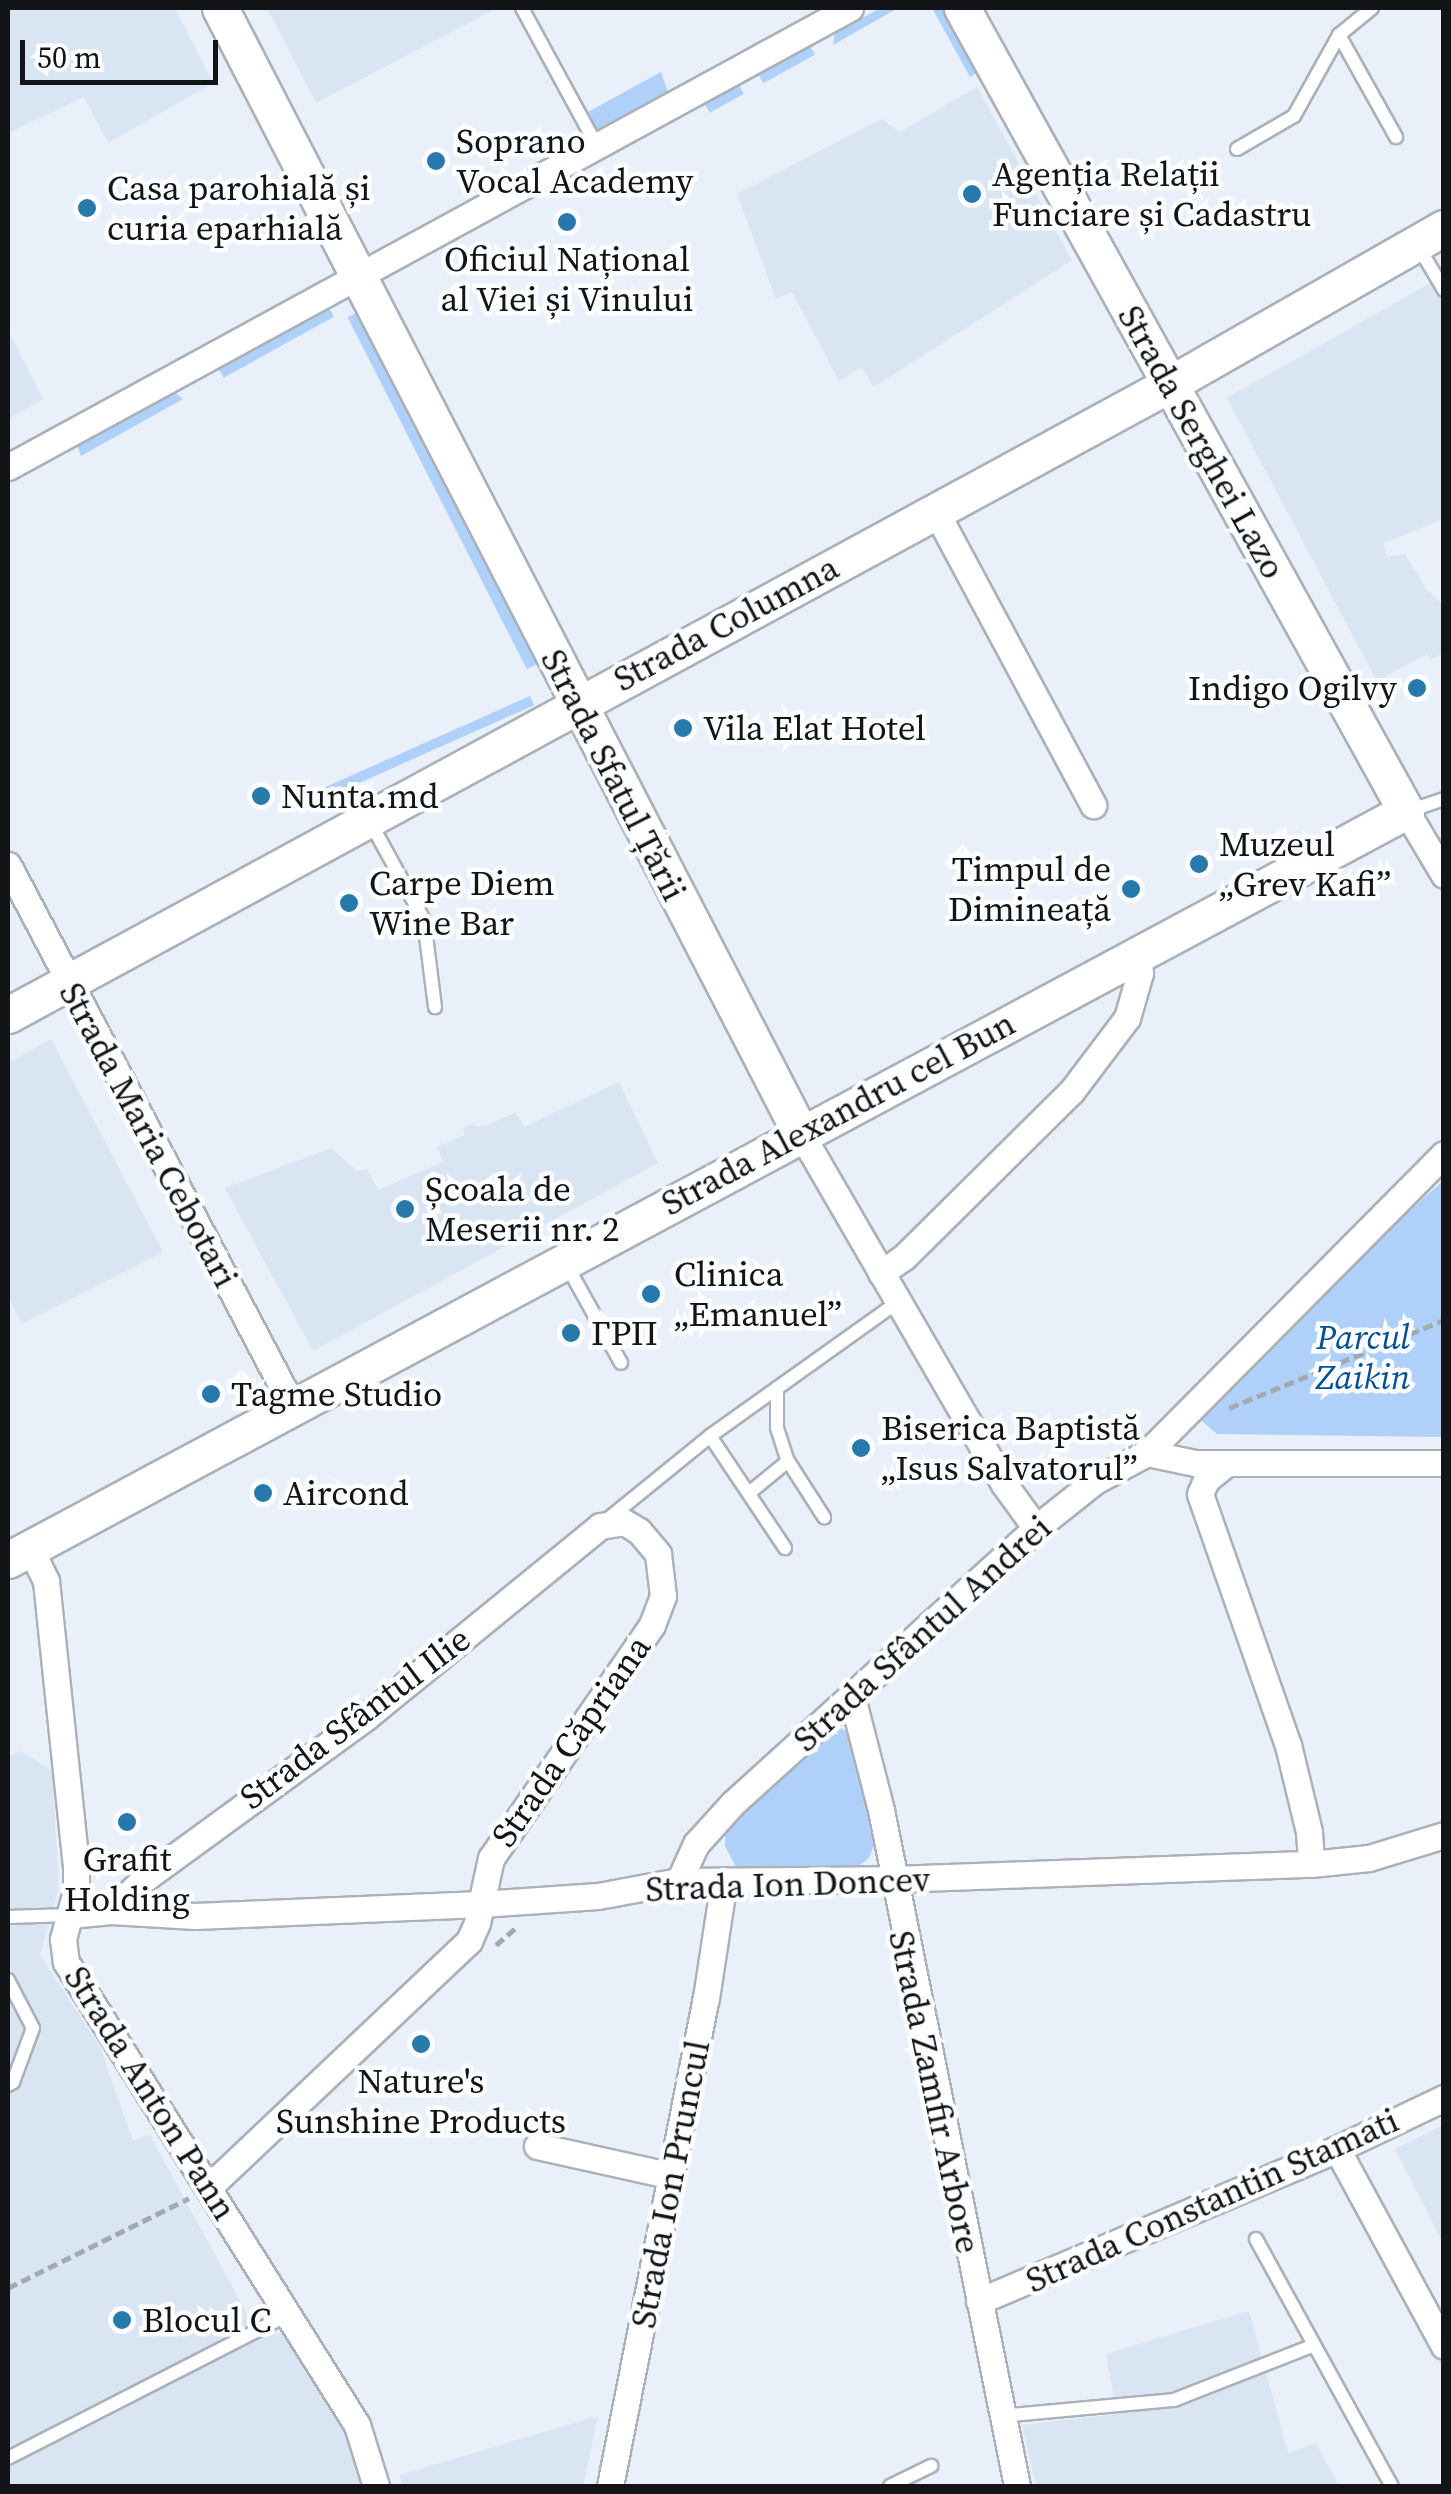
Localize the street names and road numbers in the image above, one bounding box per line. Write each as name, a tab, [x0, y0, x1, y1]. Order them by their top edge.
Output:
street label: Strada Serghei Lazo	[1109, 298, 1295, 586]
street label: Strada Columna	[606, 546, 846, 700]
street label: Strada Sfatul Țării	[532, 642, 696, 908]
street label: Strada Maria Cebotari	[51, 975, 247, 1295]
street label: Strada Alexandru cel Bun	[654, 1002, 1022, 1224]
street label: Strada Sfântul Andrei	[784, 1506, 1060, 1760]
street label: Strada Sfântul Ilie	[232, 1618, 478, 1818]
street label: Strada Căpriana	[483, 1627, 659, 1855]
street label: Strada Ion Doncev	[645, 1858, 931, 1910]
street label: Strada Zamfir Arbore	[880, 1927, 990, 2257]
street label: Strada Anton Pann	[56, 1958, 246, 2228]
street label: Strada Ion Pruncul	[622, 2037, 718, 2331]
street label: Strada Constantin Stamati	[1019, 2099, 1405, 2301]

